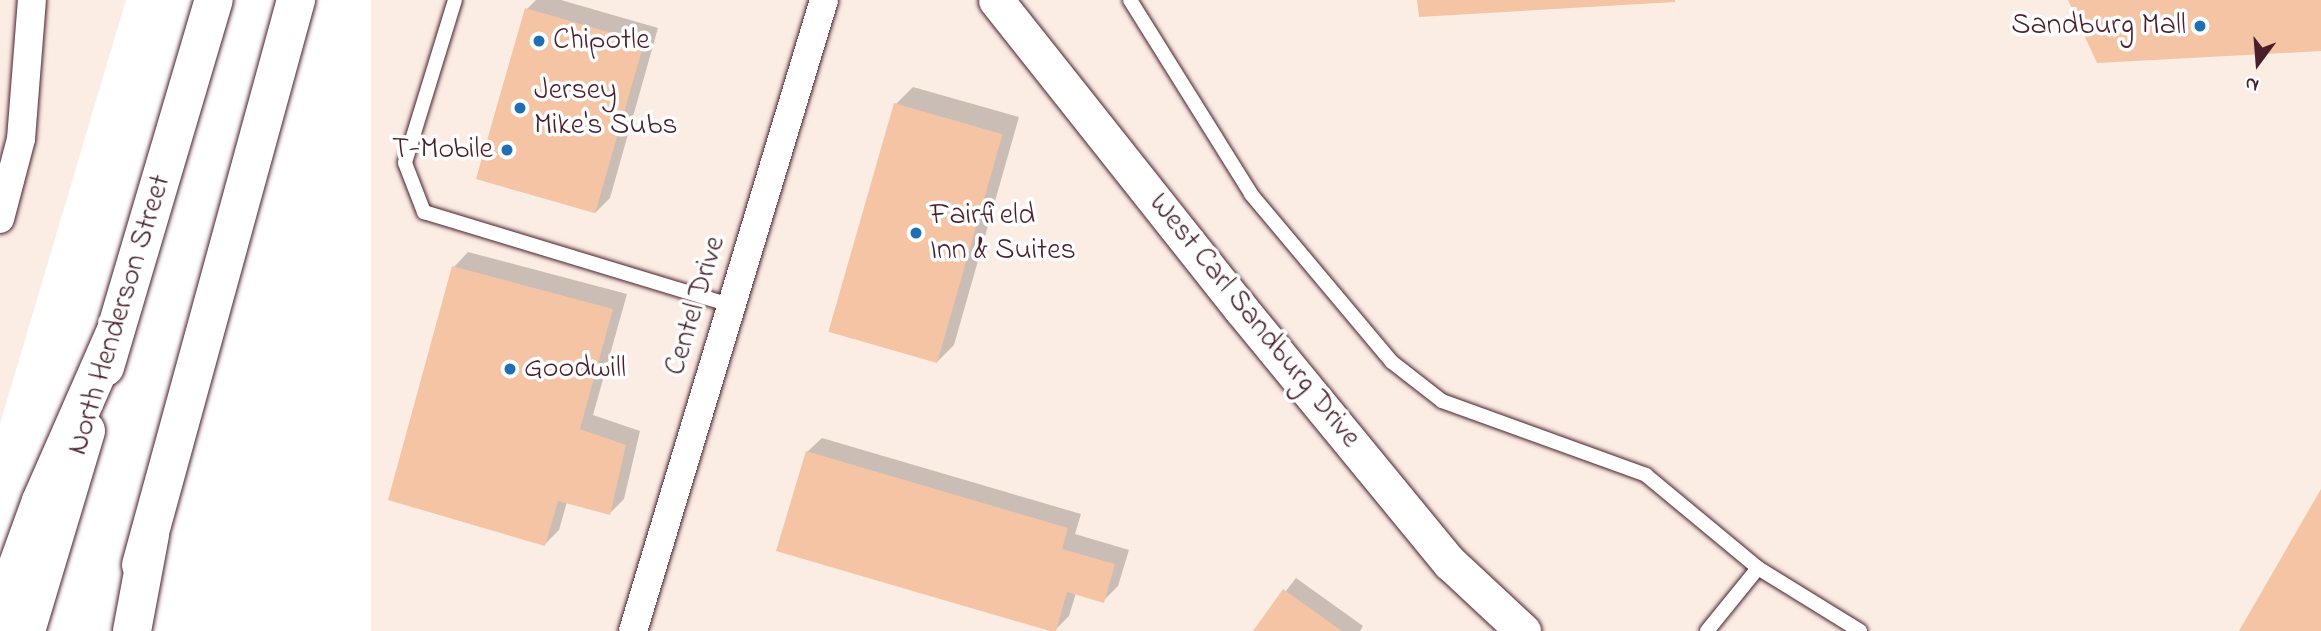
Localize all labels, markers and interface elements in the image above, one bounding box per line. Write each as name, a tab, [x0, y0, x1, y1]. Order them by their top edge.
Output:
place label: Sandburg Mall	[2011, 8, 2186, 44]
marker: Sandburg Mall	[2192, 18, 2208, 34]
place label: Chipotle	[553, 23, 650, 59]
north arrow	[2223, 28, 2293, 98]
marker: Chipotle	[531, 33, 547, 49]
text: N	[2242, 69, 2262, 98]
place label: Jersey Mike's Subs	[534, 73, 678, 144]
marker: Jersey Mike's Subs	[512, 100, 528, 116]
place label: T-Mobile	[392, 132, 493, 168]
marker: T-Mobile	[499, 142, 515, 158]
street label: North Henderson Street	[60, 171, 180, 459]
street label: West Carl Sandburg Drive	[1140, 186, 1368, 456]
place label: Fairfield Inn & Suites	[930, 198, 1076, 268]
marker: Fairfield Inn & Suites	[908, 225, 924, 241]
street label: Centel Drive	[658, 232, 734, 380]
place label: Goodwill	[524, 351, 626, 387]
marker: Goodwill	[502, 361, 518, 377]

